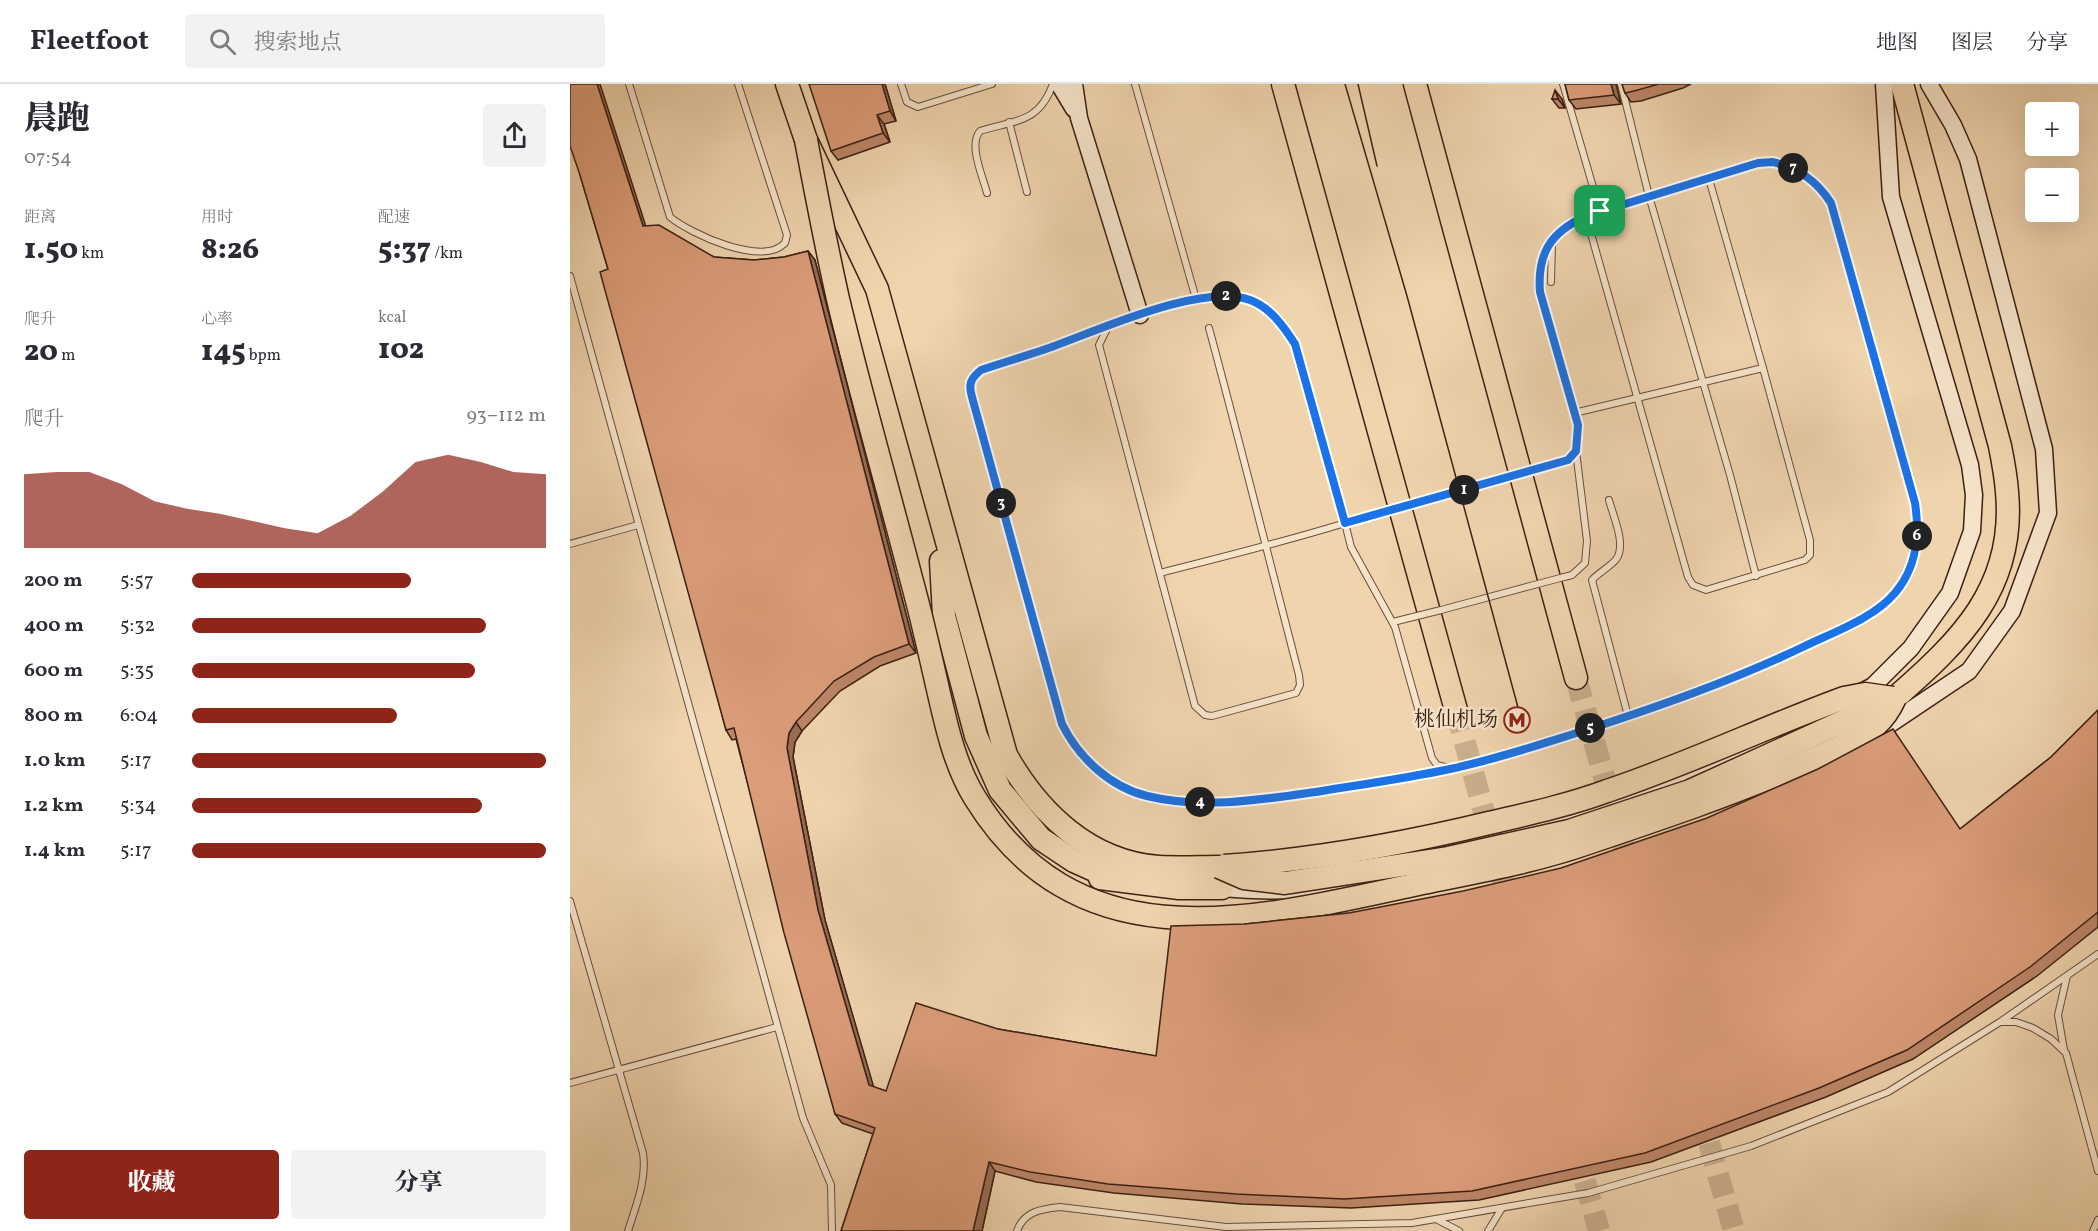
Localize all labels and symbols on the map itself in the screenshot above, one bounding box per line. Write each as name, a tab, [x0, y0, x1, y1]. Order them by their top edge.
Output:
pin: 7	[1778, 153, 1808, 183]
pin	[1574, 185, 1625, 236]
pin: 2	[1211, 281, 1241, 311]
pin: 1	[1449, 475, 1479, 505]
pin: 3	[986, 488, 1016, 518]
pin: 6	[1902, 521, 1932, 551]
metro station icon: 桃仙机场	[1502, 705, 1532, 735]
place label: 桃仙机场	[1414, 706, 1498, 735]
pin: 5	[1575, 713, 1605, 743]
pin: 4	[1185, 787, 1215, 817]

